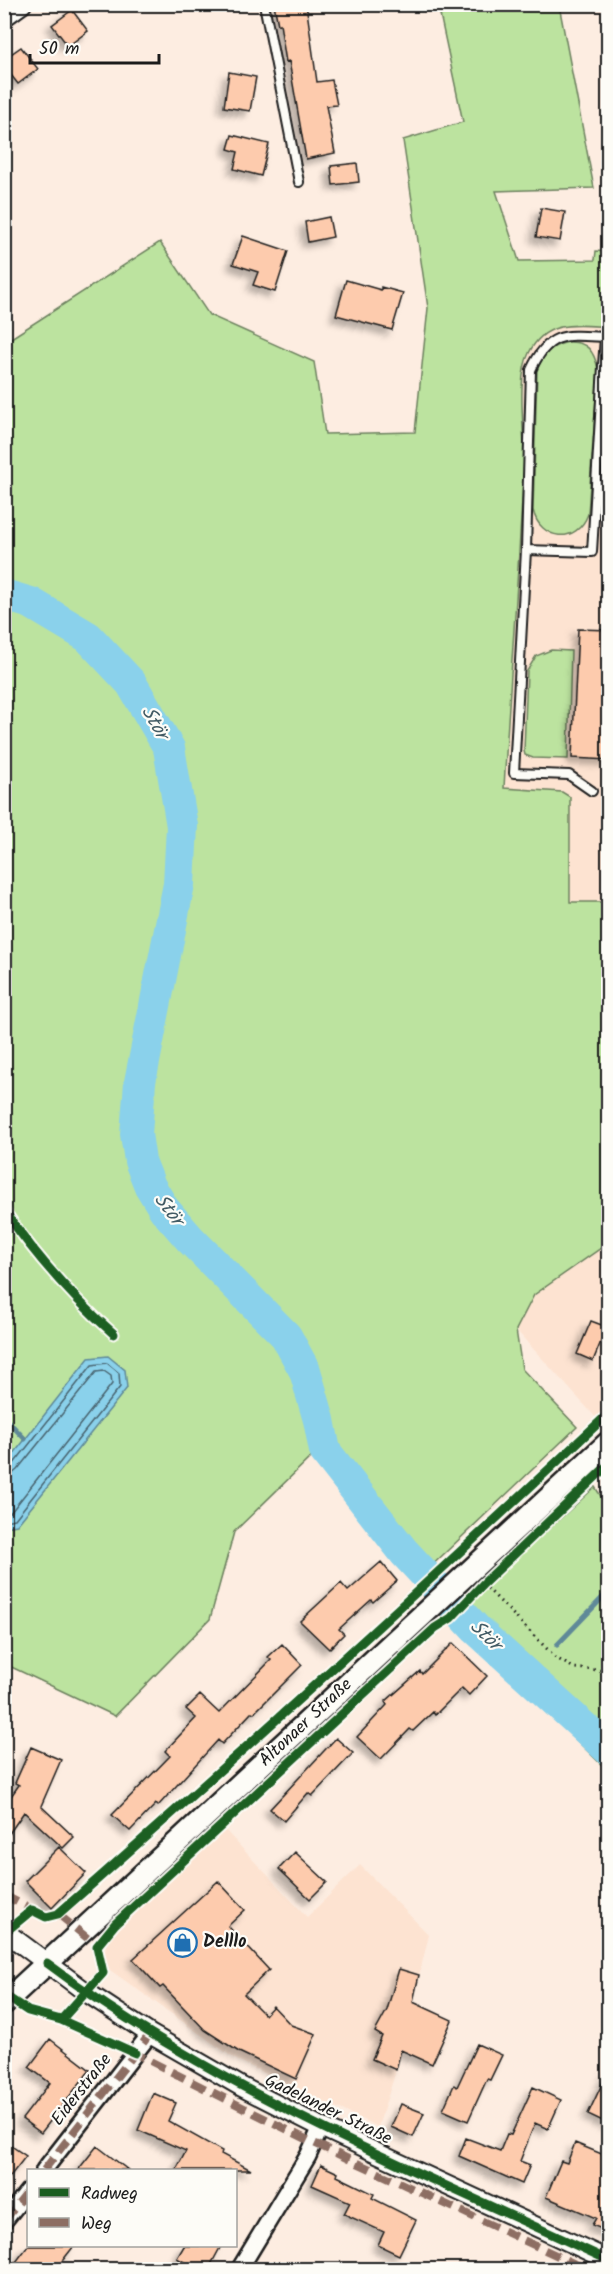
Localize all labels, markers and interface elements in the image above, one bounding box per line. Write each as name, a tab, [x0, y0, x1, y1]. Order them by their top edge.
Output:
scale bar	[30, 27, 159, 65]
text: 50 m	[39, 35, 79, 64]
water label: Stör	[132, 700, 179, 750]
water label: Stör	[145, 1187, 194, 1237]
water label: Stör	[462, 1613, 511, 1662]
street label: Altonaer Straße	[252, 1672, 360, 1774]
shop icon: Delllo	[166, 1926, 198, 1958]
place label: Delllo	[203, 1928, 246, 1957]
street label: Eiderstraße	[44, 2047, 120, 2133]
street label: Gadelander Straße	[259, 2067, 397, 2153]
legend	[27, 2169, 237, 2247]
text: Radweg	[81, 2180, 138, 2209]
text: Weg	[81, 2210, 112, 2239]

